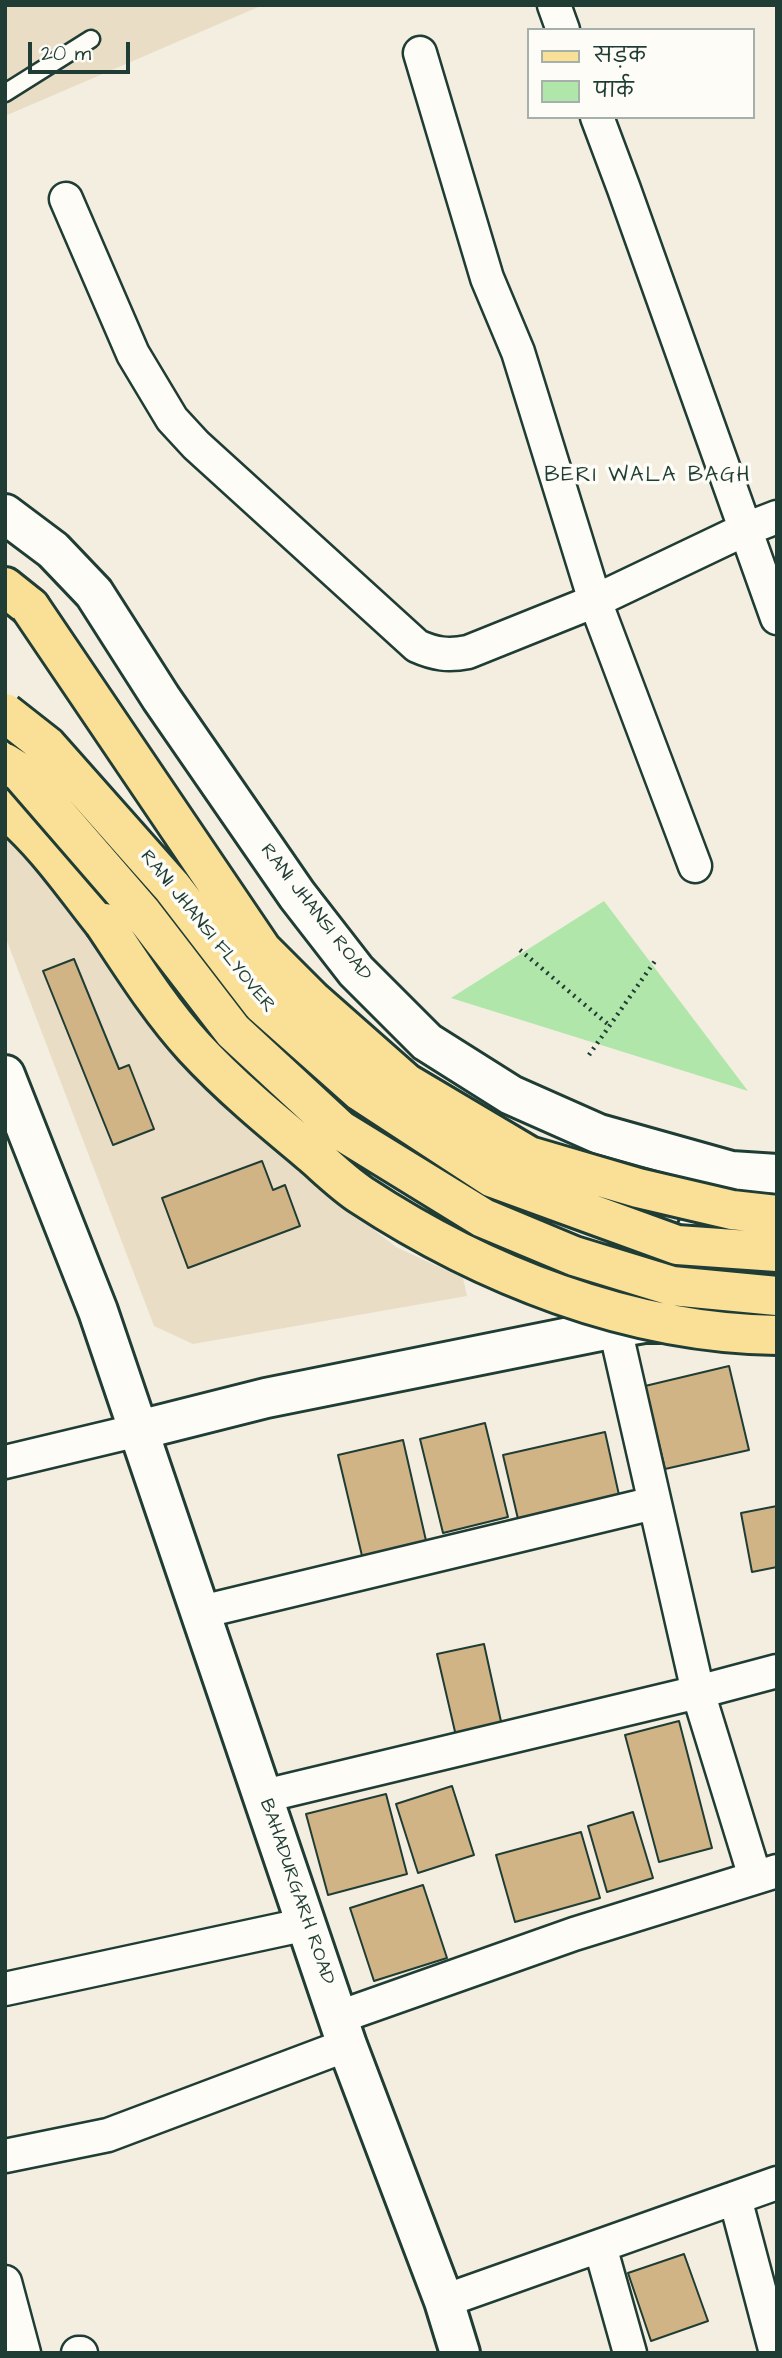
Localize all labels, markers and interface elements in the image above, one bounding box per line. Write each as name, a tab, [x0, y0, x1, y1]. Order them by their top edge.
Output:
scale bar	[32, 28, 133, 72]
legend	[526, 28, 754, 119]
text: 20 m	[41, 39, 91, 68]
text: सड़क	[594, 41, 646, 70]
text: पार्क	[594, 76, 634, 105]
district label: BERI WALA BAGH	[546, 464, 750, 490]
street label: RANI JHANSI ROAD	[255, 840, 375, 986]
street label: RANI JHANSI FLYOVER	[134, 846, 280, 1018]
street label: BAHADURGARH ROAD	[254, 1796, 338, 1988]

